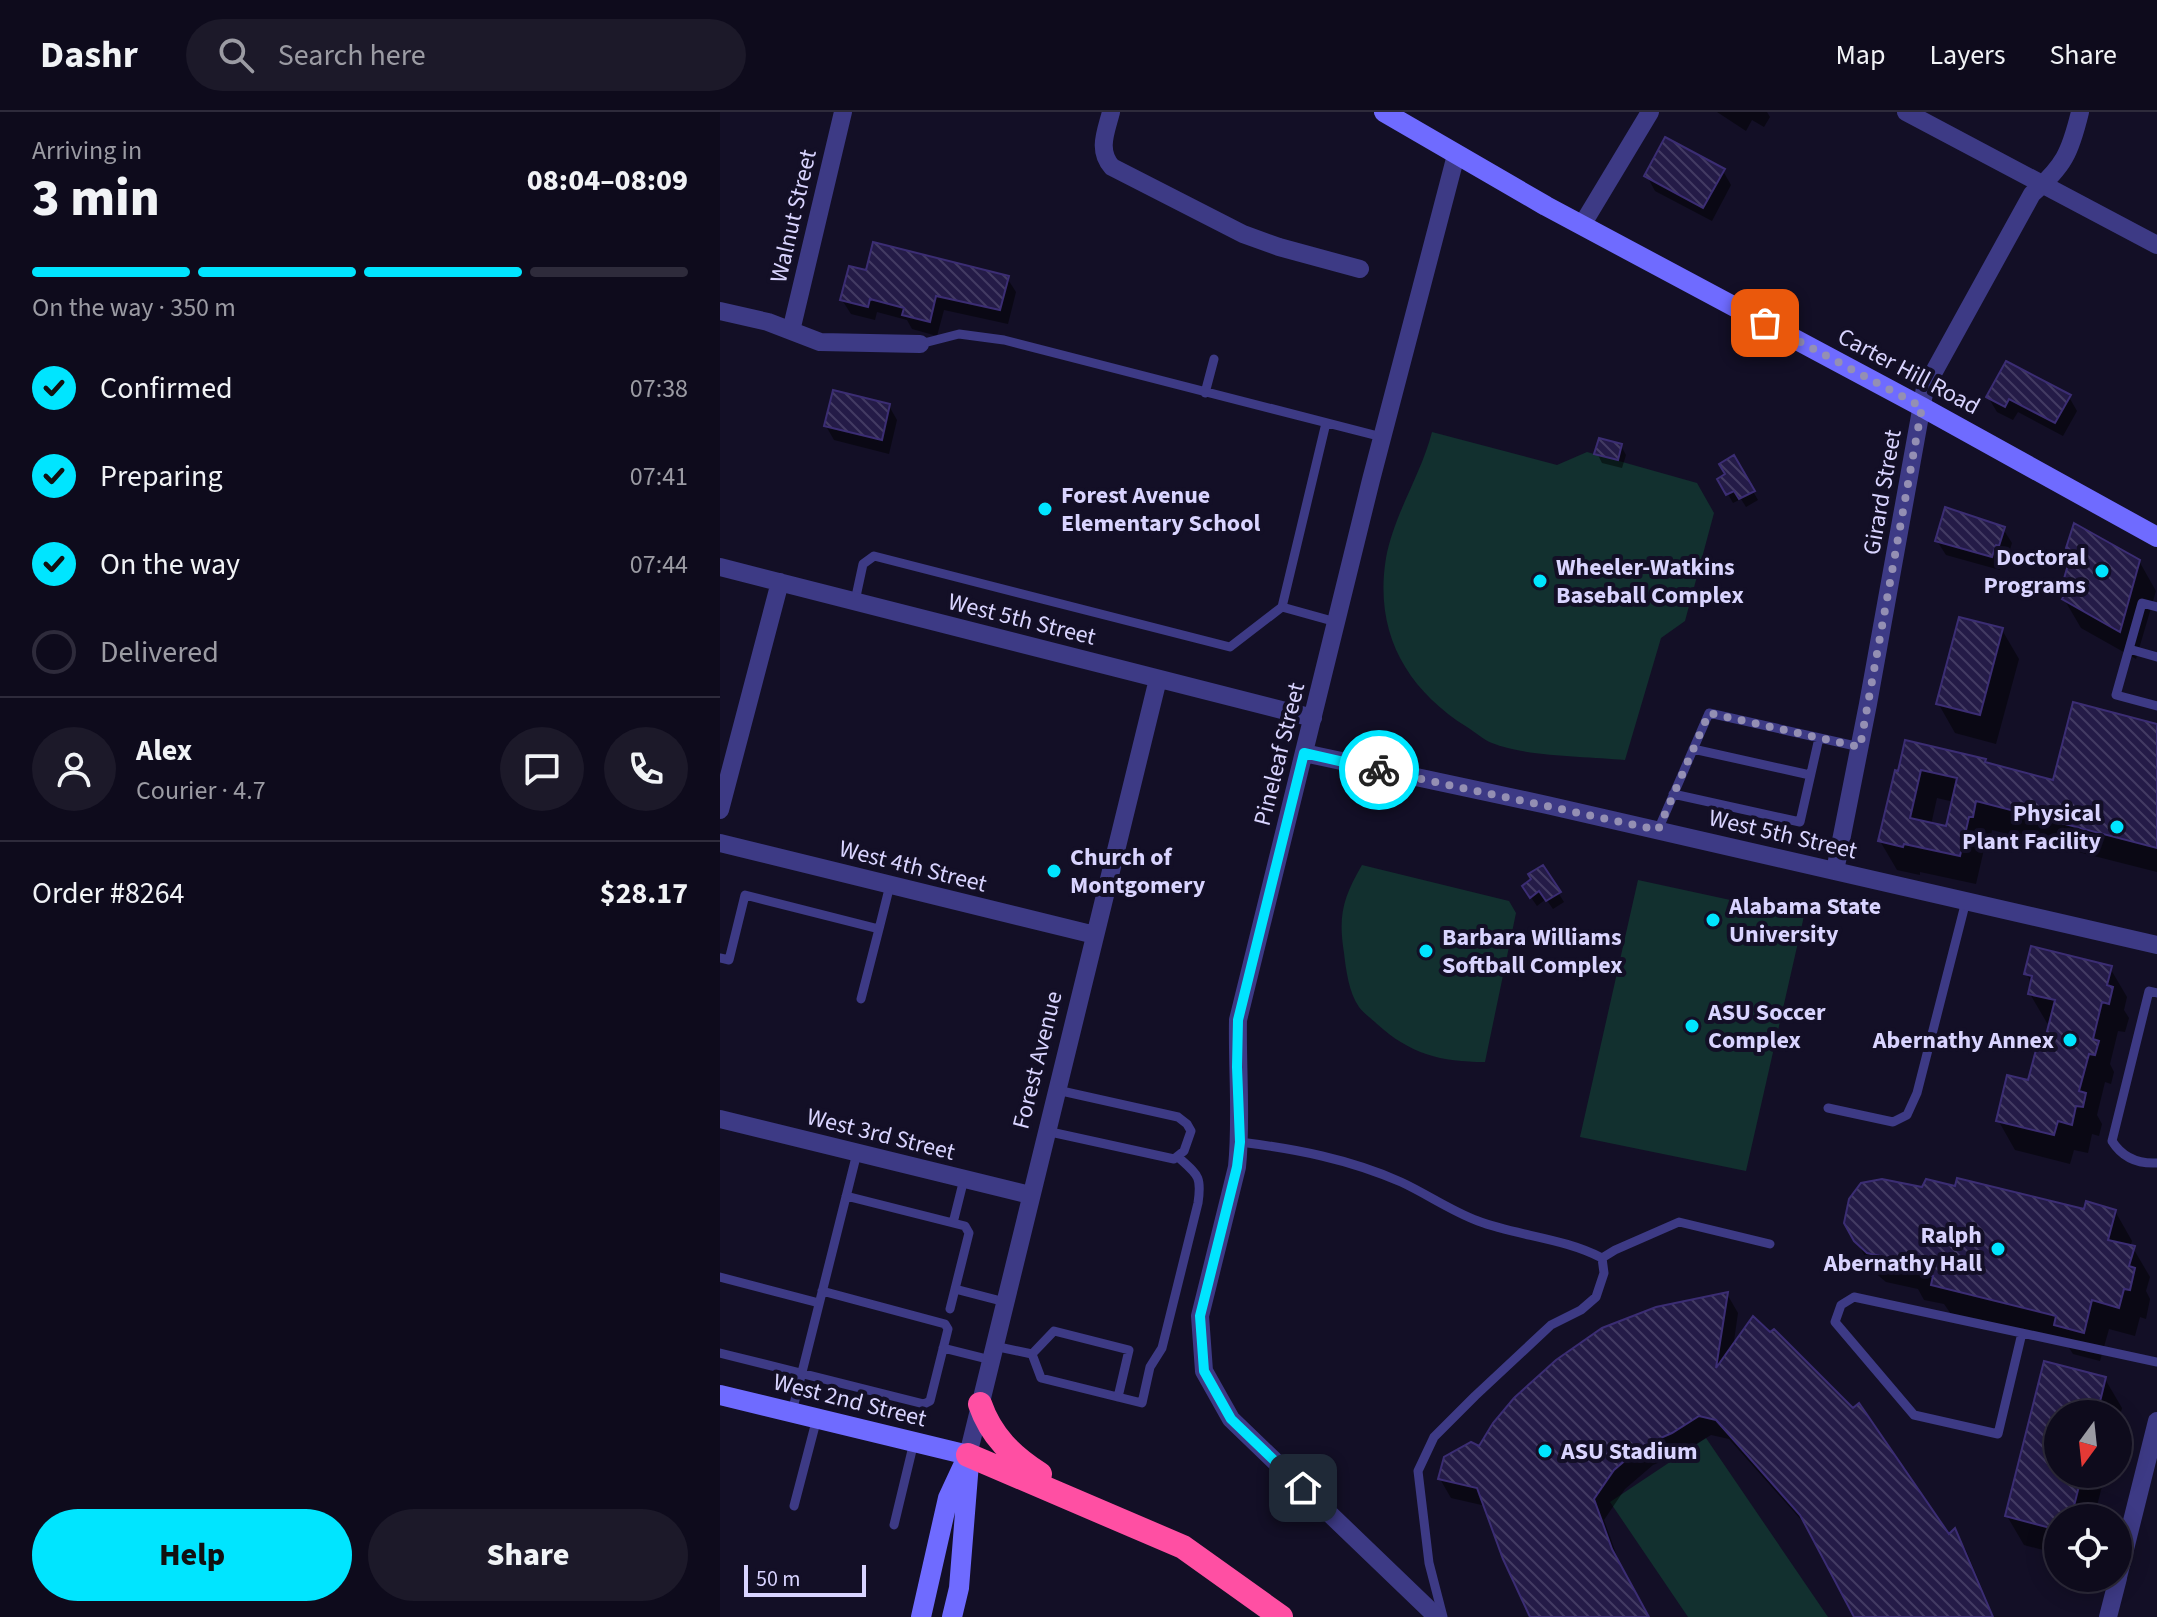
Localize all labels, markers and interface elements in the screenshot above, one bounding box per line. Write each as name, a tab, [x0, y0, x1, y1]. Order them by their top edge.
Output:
search box	[186, 19, 746, 91]
text: Dashr	[40, 28, 138, 82]
icon: search	[214, 33, 258, 77]
text: Search here	[278, 34, 426, 77]
text: Map	[1835, 35, 1885, 75]
text: Layers	[1929, 35, 2005, 75]
text: Share	[2049, 35, 2117, 75]
text: Arriving in	[32, 132, 142, 169]
street label: Walnut Street	[761, 146, 826, 286]
text: 08:04–08:09	[527, 159, 688, 202]
text: 3 min	[32, 162, 160, 236]
text: On the way · 350 m	[32, 289, 236, 326]
pin	[1731, 289, 1799, 357]
icon: bag	[1743, 301, 1787, 345]
street label: Carter Hill Road	[1831, 319, 1986, 424]
icon: check	[32, 366, 76, 410]
text: Confirmed	[100, 367, 233, 410]
text: 07:38	[630, 370, 688, 407]
street label: Girard Street	[1854, 427, 1911, 558]
icon: check	[32, 454, 76, 498]
text: Preparing	[100, 455, 223, 498]
text: 07:41	[630, 458, 688, 495]
place label: Forest Avenue Elementary School	[1061, 478, 1260, 541]
marker: Forest Avenue Elementary School	[1036, 500, 1054, 518]
place label: Doctoral Programs	[1984, 540, 2086, 603]
icon: check	[32, 542, 76, 586]
text: On the way	[100, 543, 240, 586]
text: 07:44	[630, 546, 688, 583]
place label: Wheeler-Watkins Baseball Complex	[1556, 550, 1744, 613]
marker: Doctoral Programs	[2093, 562, 2111, 580]
marker: Wheeler-Watkins Baseball Complex	[1531, 572, 1549, 590]
street label: West 5th Street	[944, 584, 1100, 655]
text: Delivered	[100, 631, 219, 674]
street label: Pineleaf Street	[1245, 679, 1314, 829]
button: person	[32, 727, 116, 811]
button: chat	[500, 727, 584, 811]
button: phone	[604, 727, 688, 811]
text: Alex	[136, 729, 192, 772]
courier	[1339, 730, 1419, 810]
icon: bike	[1357, 748, 1401, 792]
text: Courier · 4.7	[136, 772, 266, 809]
place label: Physical Plant Facility	[1962, 796, 2101, 859]
street label: West 5th Street	[1705, 800, 1861, 869]
marker: Physical Plant Facility	[2108, 818, 2126, 836]
street label: West 4th Street	[835, 831, 991, 902]
place label: Church of Montgomery	[1070, 840, 1206, 903]
marker: Church of Montgomery	[1045, 862, 1063, 880]
text: Order #8264	[32, 872, 185, 915]
text: $28.17	[600, 872, 688, 915]
place label: Alabama State University	[1728, 889, 1881, 952]
marker: Alabama State University	[1704, 911, 1722, 929]
place label: Barbara Williams Softball Complex	[1442, 920, 1623, 983]
marker: Barbara Williams Softball Complex	[1417, 942, 1435, 960]
street label: Forest Avenue	[1003, 987, 1072, 1133]
place label: ASU Soccer Complex	[1707, 995, 1826, 1058]
marker: ASU Soccer Complex	[1683, 1017, 1701, 1035]
place label: Abernathy Annex	[1872, 1023, 2054, 1058]
marker: Abernathy Annex	[2061, 1031, 2079, 1049]
street label: West 3rd Street	[803, 1099, 959, 1170]
place label: Ralph Abernathy Hall	[1823, 1218, 1982, 1281]
marker: Ralph Abernathy Hall	[1989, 1240, 2007, 1258]
street label: West 2nd Street	[770, 1365, 930, 1436]
north arrow	[2044, 1400, 2132, 1488]
map controls	[2044, 1400, 2132, 1592]
place label: ASU Stadium	[1560, 1434, 1697, 1469]
marker: ASU Stadium	[1536, 1442, 1554, 1460]
pin	[1269, 1454, 1337, 1522]
icon: home	[1281, 1466, 1325, 1510]
button: locate	[2044, 1504, 2132, 1592]
button: Help	[32, 1509, 352, 1601]
button: Share	[368, 1509, 688, 1601]
scale bar	[744, 1561, 866, 1597]
text: 50 m	[756, 1563, 801, 1595]

